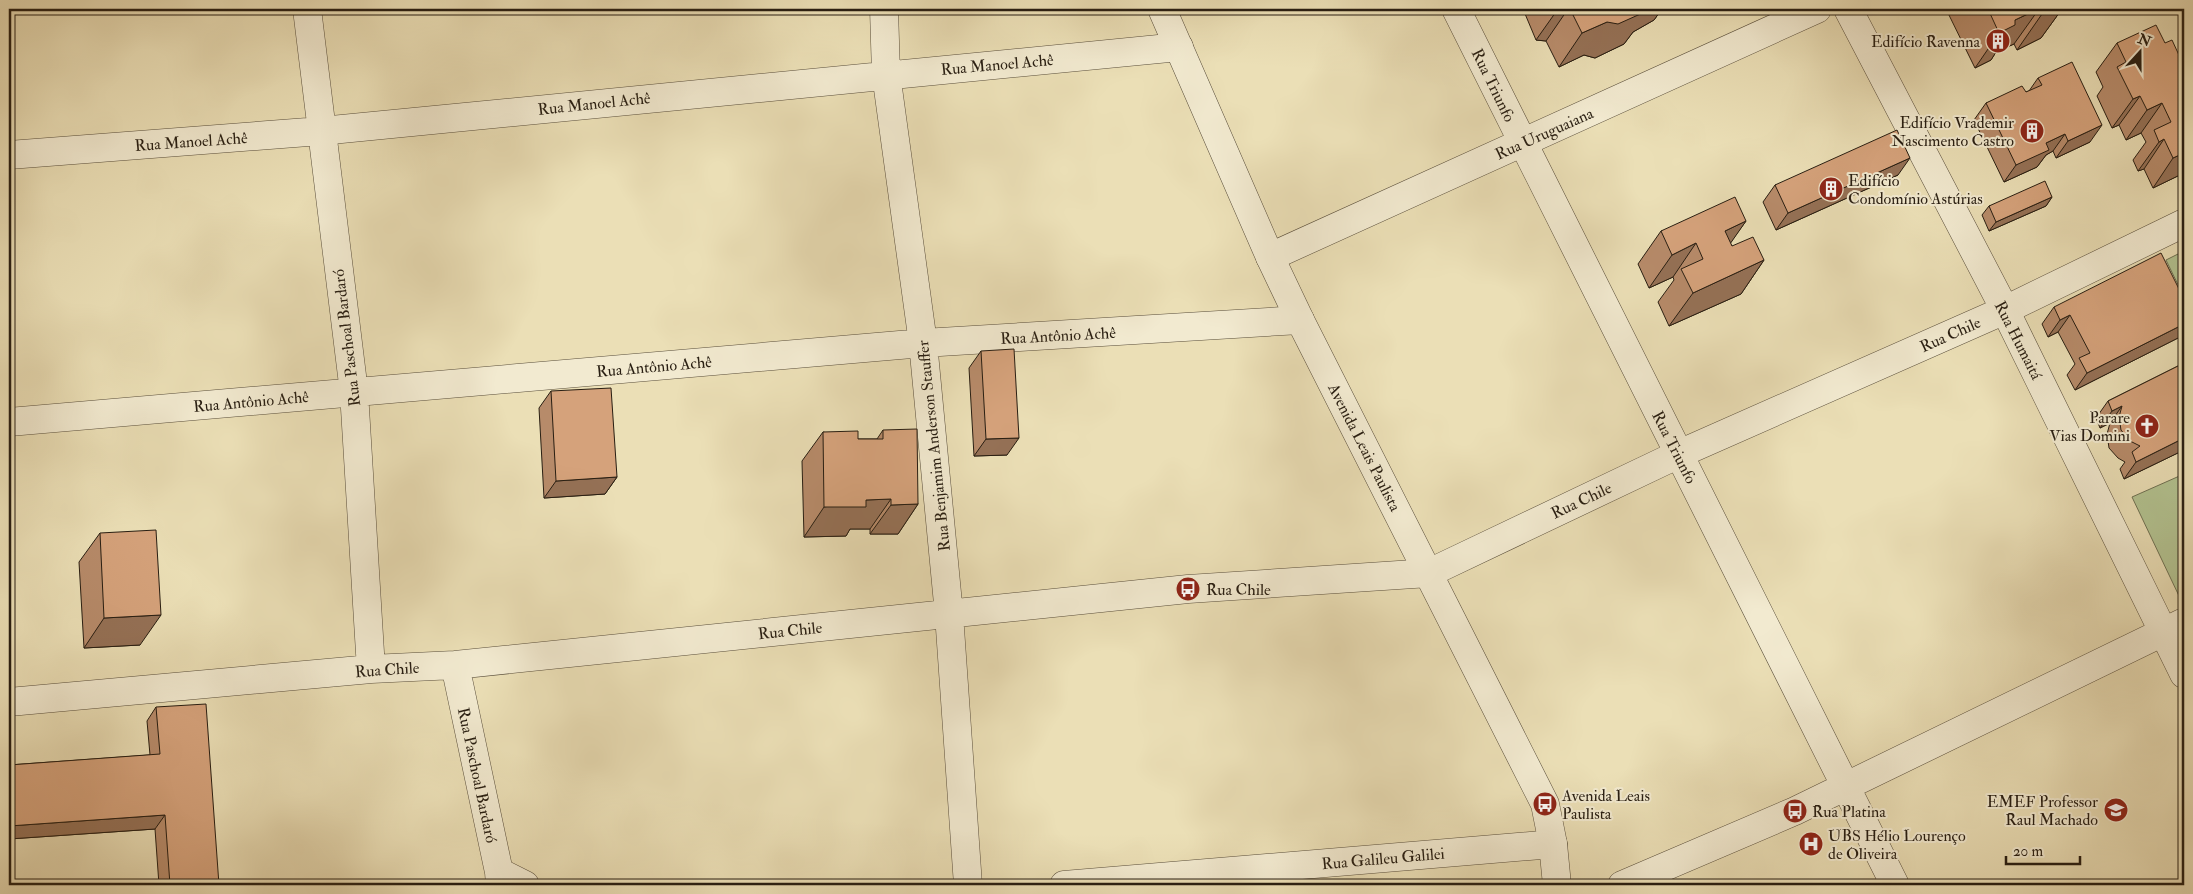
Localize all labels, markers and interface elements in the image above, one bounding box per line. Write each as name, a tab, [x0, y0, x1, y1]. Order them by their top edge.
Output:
building icon: Edifício Ravenna	[1985, 28, 2011, 54]
north arrow	[2116, 28, 2166, 78]
text: N	[2135, 30, 2154, 51]
place label: Edifício Ravenna	[1871, 32, 1980, 52]
street label: Rua Triunfo	[1467, 45, 1520, 126]
street label: Rua Manoel Achê	[940, 50, 1055, 80]
street label: Rua Manoel Achê	[537, 88, 652, 120]
street label: Rua Uruguaiana	[1492, 103, 1597, 164]
place label: Edifício Vrademir Nascimento Castro	[1891, 113, 2014, 151]
building icon: Edifício Vrademir Nascimento Castro	[2019, 118, 2045, 144]
street label: Rua Manoel Achê	[134, 128, 249, 156]
place label: Edifício Condomínio Astúrias	[1848, 171, 1983, 209]
building icon: Edifício Condomínio Astúrias	[1818, 176, 1844, 202]
street label: Rua Paschoal Bardaró	[329, 268, 365, 408]
street label: Rua Humaitá	[1990, 298, 2047, 384]
street label: Rua Chile	[1917, 313, 1984, 357]
street label: Rua Antônio Achê	[1000, 323, 1117, 349]
street label: Rua Benjamim Anderson Stauffer	[913, 339, 955, 552]
street label: Rua Antônio Achê	[596, 352, 713, 382]
street label: Avenida Leais Paulista	[1323, 379, 1405, 515]
street label: Rua Antônio Achê	[193, 387, 310, 417]
street label: Rua Triunfo	[1647, 408, 1701, 488]
place label: Parare Vias Domini	[2049, 408, 2130, 446]
church icon: Parare Vias Domini	[2134, 413, 2160, 439]
street label: Rua Chile	[1548, 478, 1615, 524]
bus stop icon: Rua Chile	[1175, 576, 1201, 602]
place label: Rua Chile	[1206, 580, 1271, 600]
street label: Rua Chile	[757, 618, 824, 644]
street label: Rua Chile	[354, 658, 420, 682]
street label: Rua Paschoal Bardaró	[453, 706, 501, 845]
place label: Avenida Leais Paulista	[1561, 786, 1650, 824]
bus stop icon: Avenida Leais Paulista	[1532, 791, 1558, 817]
place label: EMEF Professor Raul Machado	[1987, 792, 2098, 830]
school or university icon: EMEF Professor Raul Machado	[2103, 797, 2129, 823]
bus stop icon: Rua Platina	[1782, 798, 1808, 824]
place label: Rua Platina	[1812, 802, 1886, 822]
place label: UBS Hélio Lourenço de Oliveira	[1828, 826, 1966, 864]
hospital icon: UBS Hélio Lourenço de Oliveira	[1798, 831, 1824, 857]
scale bar	[2006, 834, 2079, 866]
text: 20 m	[2013, 842, 2043, 861]
street label: Rua Galileu Galilei	[1321, 844, 1446, 874]

